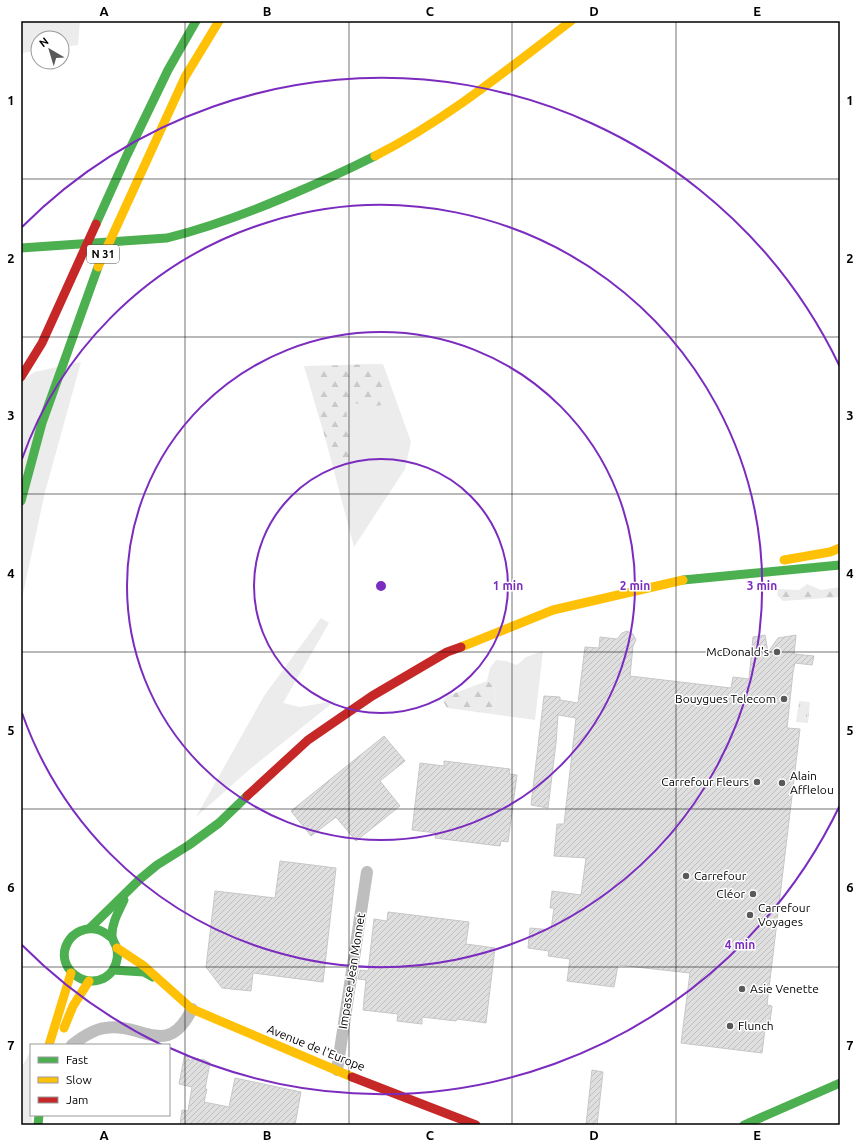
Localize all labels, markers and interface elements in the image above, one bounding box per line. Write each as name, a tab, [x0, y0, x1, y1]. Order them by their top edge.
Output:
text: A	[99, 4, 109, 18]
text: B	[263, 4, 272, 18]
text: C	[426, 4, 435, 18]
text: D	[589, 4, 599, 18]
text: E	[753, 4, 761, 18]
north arrow	[30, 30, 70, 70]
text: N	[37, 35, 51, 49]
text: 1	[7, 93, 15, 107]
text: 1	[846, 93, 854, 107]
road number: N 31	[87, 245, 119, 263]
text: 2	[7, 251, 15, 265]
text: 2	[846, 251, 854, 265]
text: 3	[7, 408, 15, 422]
text: 3	[846, 408, 854, 422]
text: 4	[7, 566, 15, 580]
text: 4	[846, 566, 854, 580]
centre of rings	[374, 579, 388, 593]
text: 1 min	[493, 579, 523, 592]
text: 2 min	[620, 579, 650, 592]
text: 3 min	[747, 579, 777, 592]
place label: McDonald's	[706, 645, 769, 658]
marker: McDonald's	[772, 647, 782, 657]
place label: Bouygues Telecom	[675, 692, 776, 705]
marker: Bouygues Telecom	[779, 694, 789, 704]
text: 5	[7, 723, 15, 737]
text: 5	[846, 723, 854, 737]
place label: Alain Afflelou	[790, 769, 834, 796]
place label: Carrefour Fleurs	[661, 775, 749, 788]
marker: Carrefour Fleurs	[752, 777, 762, 787]
marker: Alain Afflelou	[777, 778, 787, 788]
place label: Carrefour	[694, 869, 747, 882]
marker: Carrefour	[681, 871, 691, 881]
text: 6	[7, 880, 15, 894]
text: 6	[846, 880, 854, 894]
place label: Cléor	[716, 887, 745, 900]
marker: Cléor	[748, 889, 758, 899]
place label: Carrefour Voyages	[758, 901, 811, 928]
marker: Carrefour Voyages	[745, 910, 755, 920]
street label: Impasse Jean Monnet	[336, 912, 367, 1030]
text: 4 min	[725, 938, 755, 951]
place label: Asie Venette	[750, 982, 819, 995]
marker: Asie Venette	[737, 984, 747, 994]
place label: Flunch	[738, 1019, 774, 1032]
marker: Flunch	[725, 1021, 735, 1031]
street label: Avenue de l'Europe	[265, 1022, 367, 1073]
text: 7	[7, 1038, 15, 1052]
text: 7	[846, 1038, 854, 1052]
legend	[30, 1044, 170, 1116]
text: Fast	[66, 1053, 88, 1066]
text: Slow	[66, 1073, 92, 1086]
text: Jam	[66, 1093, 88, 1106]
text: A	[99, 1128, 109, 1142]
text: B	[263, 1128, 272, 1142]
text: C	[426, 1128, 435, 1142]
text: D	[589, 1128, 599, 1142]
text: E	[753, 1128, 761, 1142]

